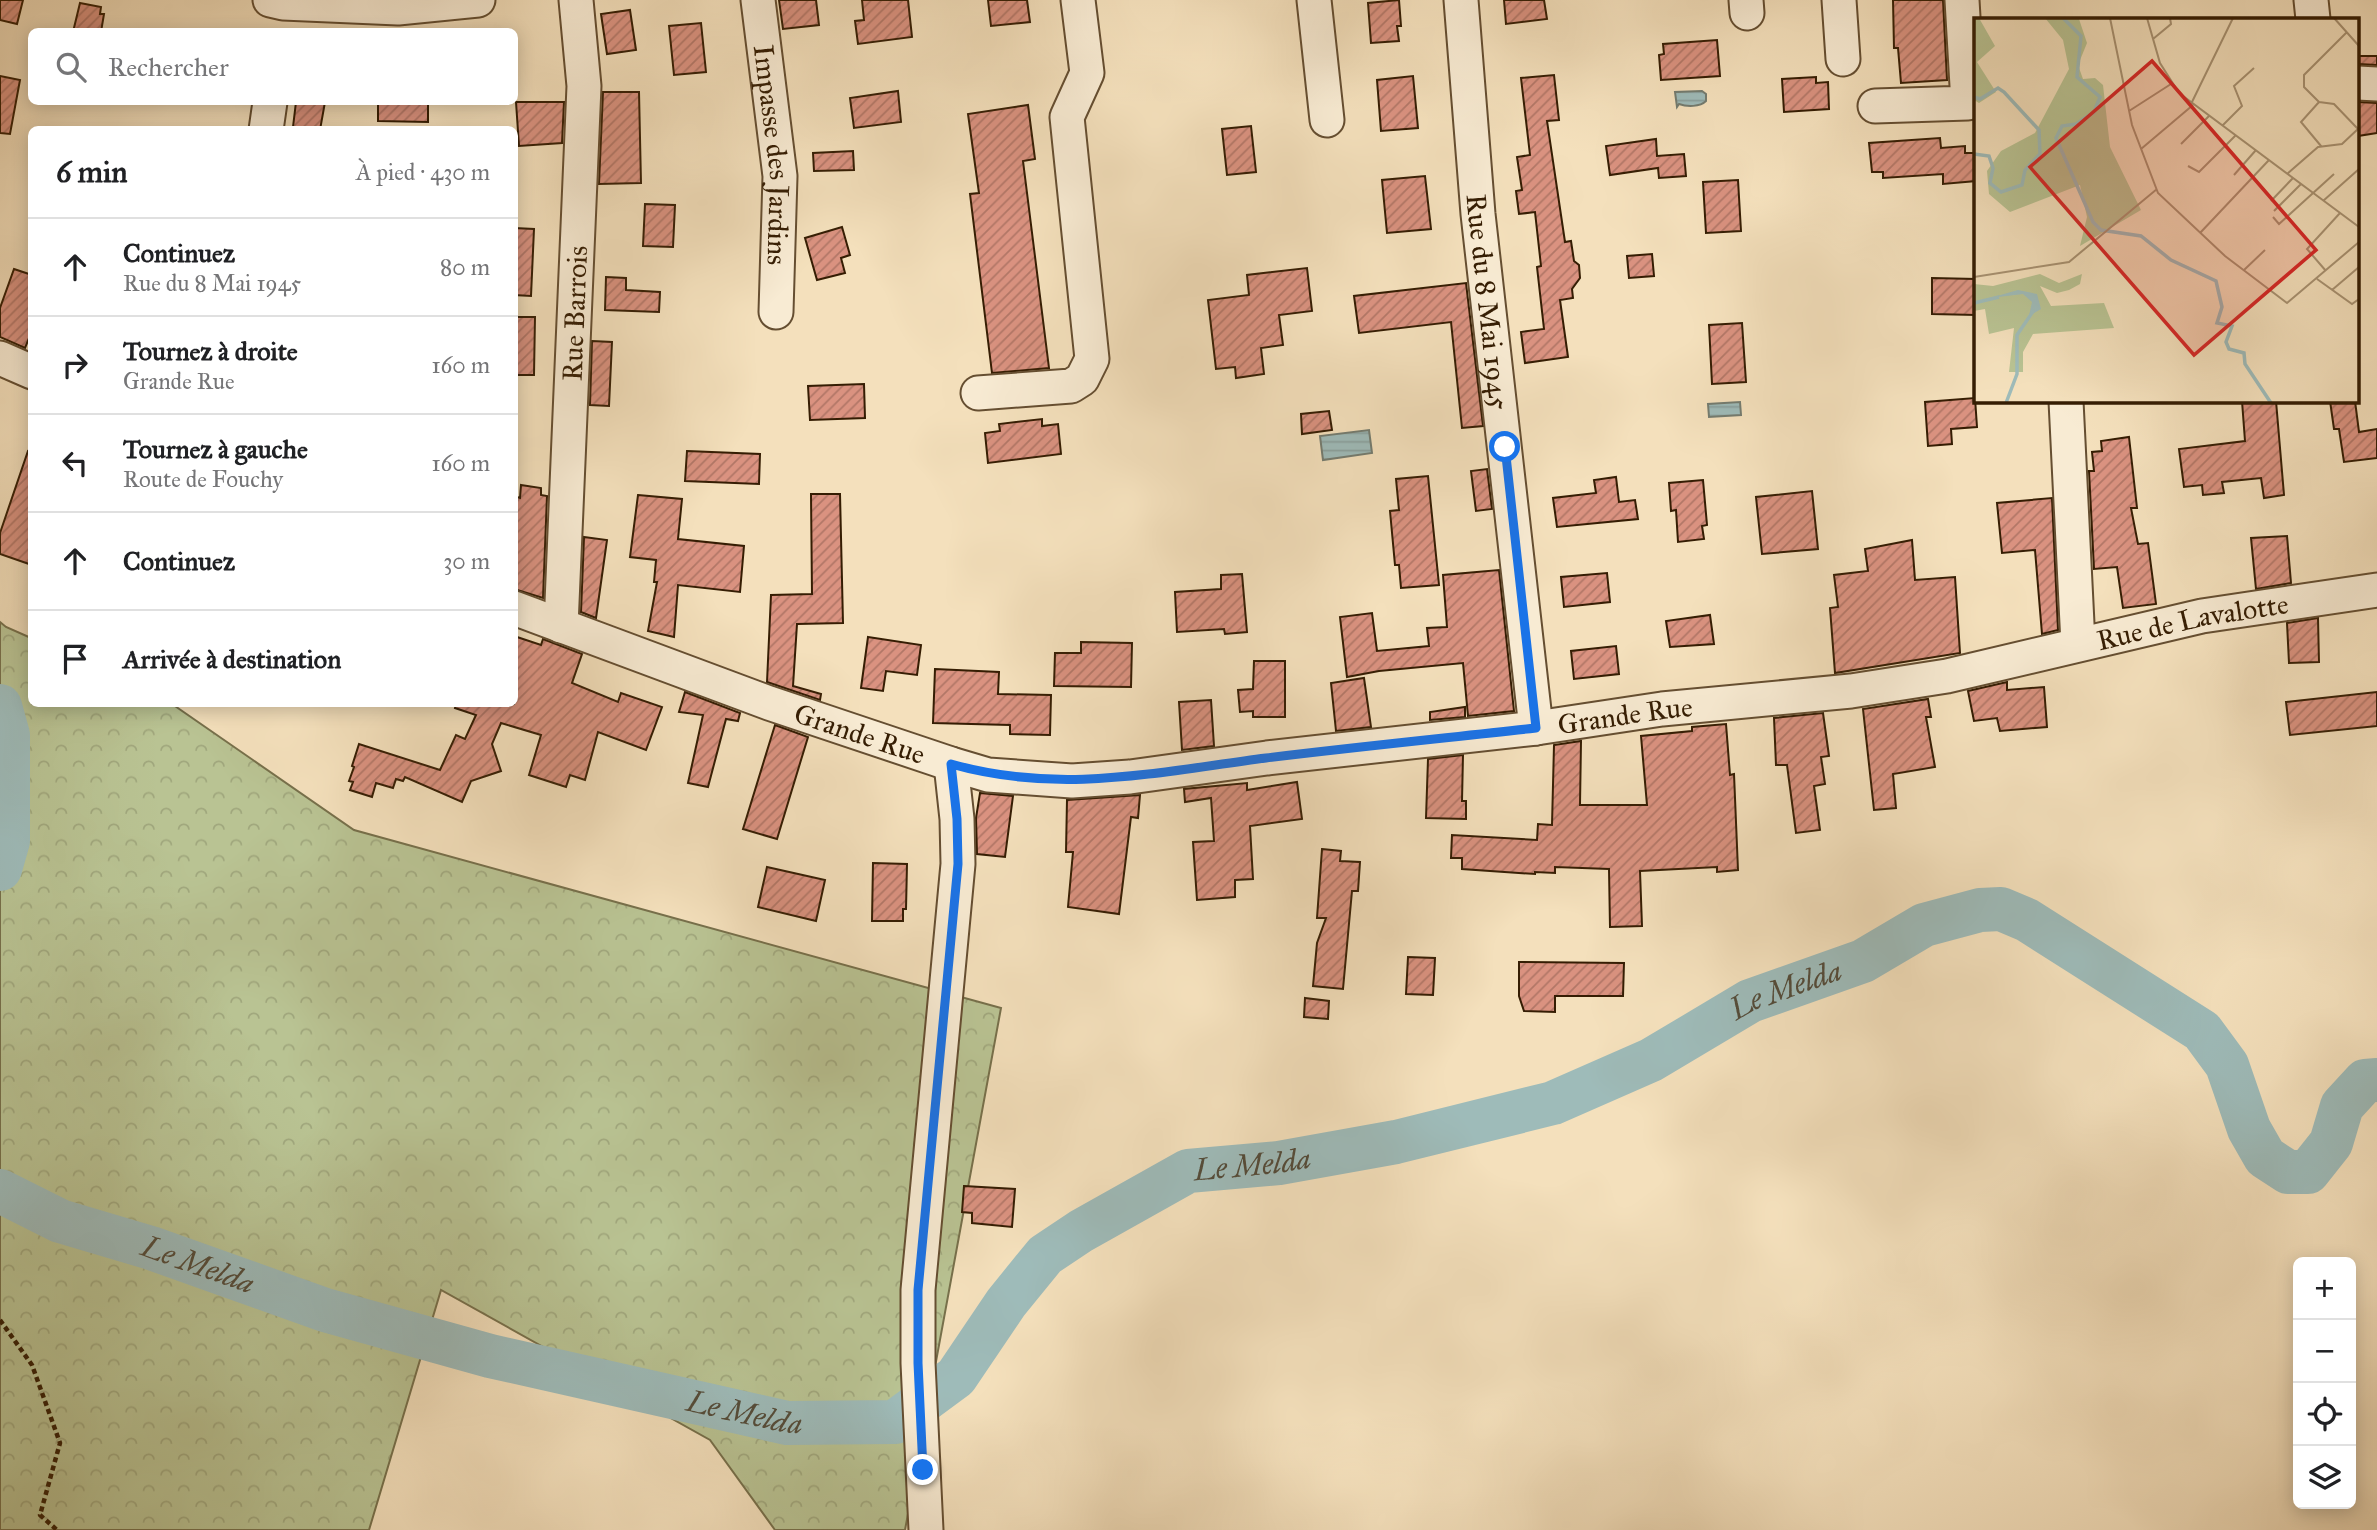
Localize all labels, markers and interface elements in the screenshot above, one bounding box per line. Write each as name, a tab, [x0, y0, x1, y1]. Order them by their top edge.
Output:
inset map	[1974, 18, 2360, 402]
search box	[28, 28, 518, 105]
street label: Impasse des Jardins	[746, 43, 798, 266]
icon: search	[52, 48, 90, 86]
text: Rechercher	[108, 51, 229, 83]
text: 6 min	[56, 154, 128, 190]
text: À pied · 430 m	[356, 158, 490, 186]
street label: Rue du 8 Mai 1945	[1459, 193, 1517, 412]
text: Continuez	[123, 237, 235, 269]
street label: Rue Barrois	[554, 245, 595, 382]
icon: ahead	[56, 248, 94, 286]
text: 80 m	[440, 253, 490, 281]
text: Rue du 8 Mai 1945	[123, 269, 301, 297]
text: Tournez à droite	[123, 335, 298, 367]
icon: right	[56, 346, 94, 384]
text: 160 m	[432, 351, 490, 379]
text: Grande Rue	[123, 367, 235, 395]
route start	[1489, 431, 1520, 462]
text: Tournez à gauche	[123, 433, 308, 465]
icon: left	[56, 444, 94, 482]
text: 160 m	[432, 449, 490, 477]
text: Route de Fouchy	[123, 465, 283, 493]
icon: ahead	[56, 542, 94, 580]
text: Continuez	[123, 545, 235, 577]
text: 30 m	[443, 547, 490, 575]
street label: Rue de Lavalotte	[2093, 586, 2291, 658]
icon: arrive	[56, 640, 94, 678]
text: Arrivée à destination	[123, 643, 341, 675]
street label: Grande Rue	[1555, 689, 1694, 742]
street label: Grande Rue	[790, 695, 930, 772]
water label: Le Melda	[1721, 952, 1846, 1028]
water label: Le Melda	[1190, 1140, 1314, 1189]
water label: Le Melda	[135, 1227, 259, 1301]
map controls	[2293, 1257, 2356, 1509]
button: +	[2293, 1257, 2356, 1320]
button: −	[2293, 1320, 2356, 1383]
water label: Le Melda	[682, 1383, 802, 1441]
button: locate	[2293, 1383, 2356, 1446]
button: layers	[2293, 1446, 2356, 1509]
route end	[907, 1454, 938, 1485]

